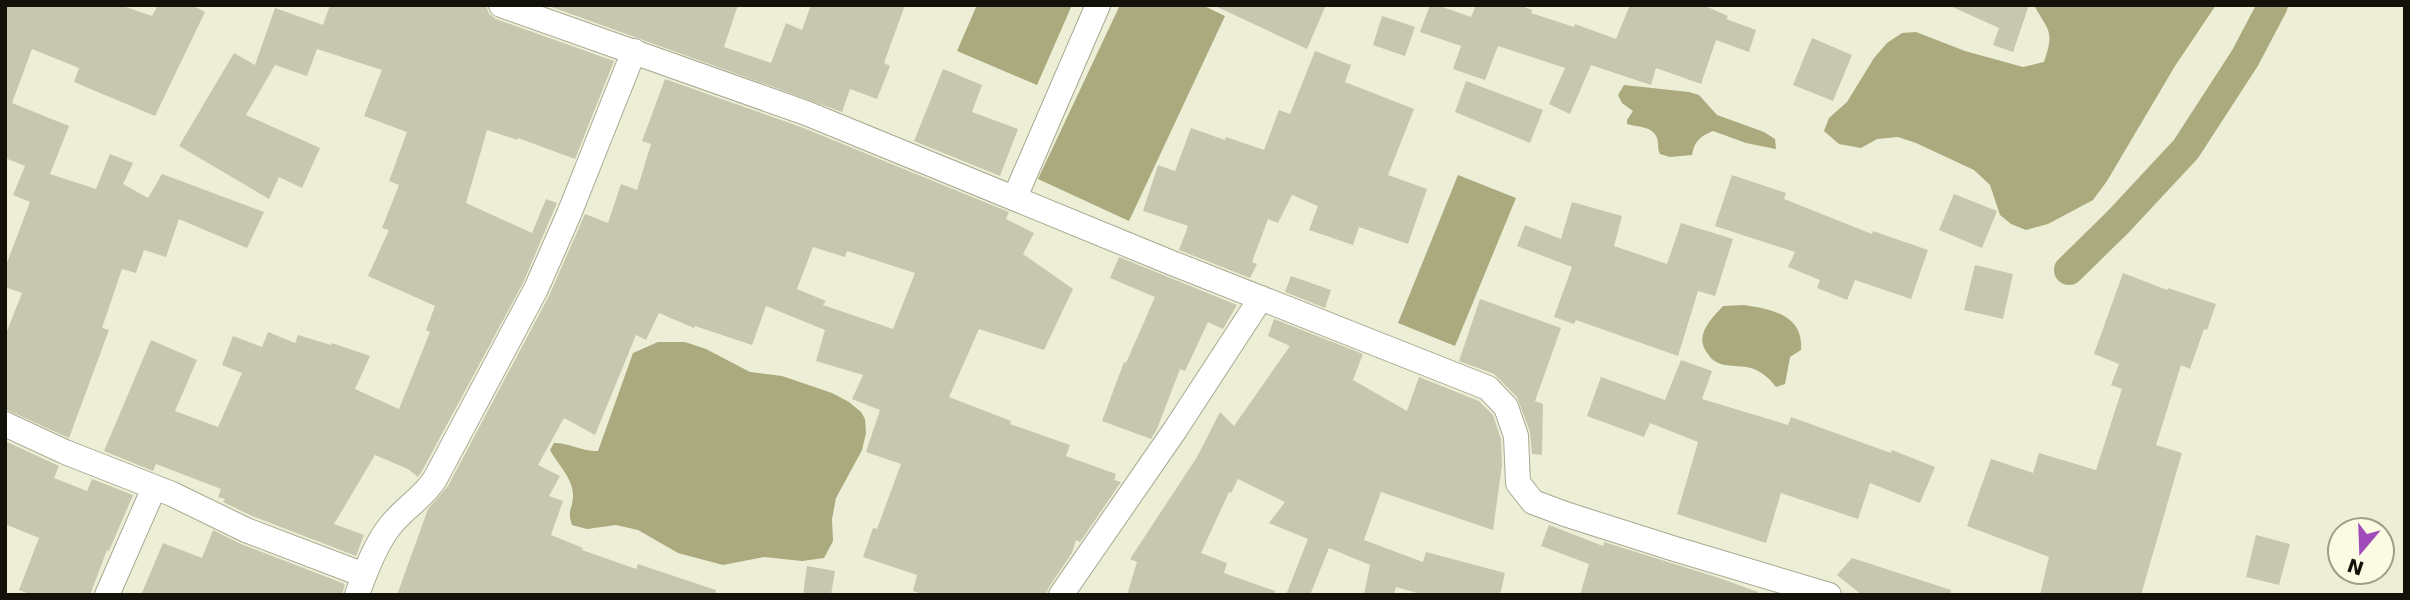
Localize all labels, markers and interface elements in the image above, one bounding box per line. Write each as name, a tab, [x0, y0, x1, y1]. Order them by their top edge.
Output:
north arrow	[2326, 516, 2396, 586]
text: N	[2344, 554, 2367, 580]

